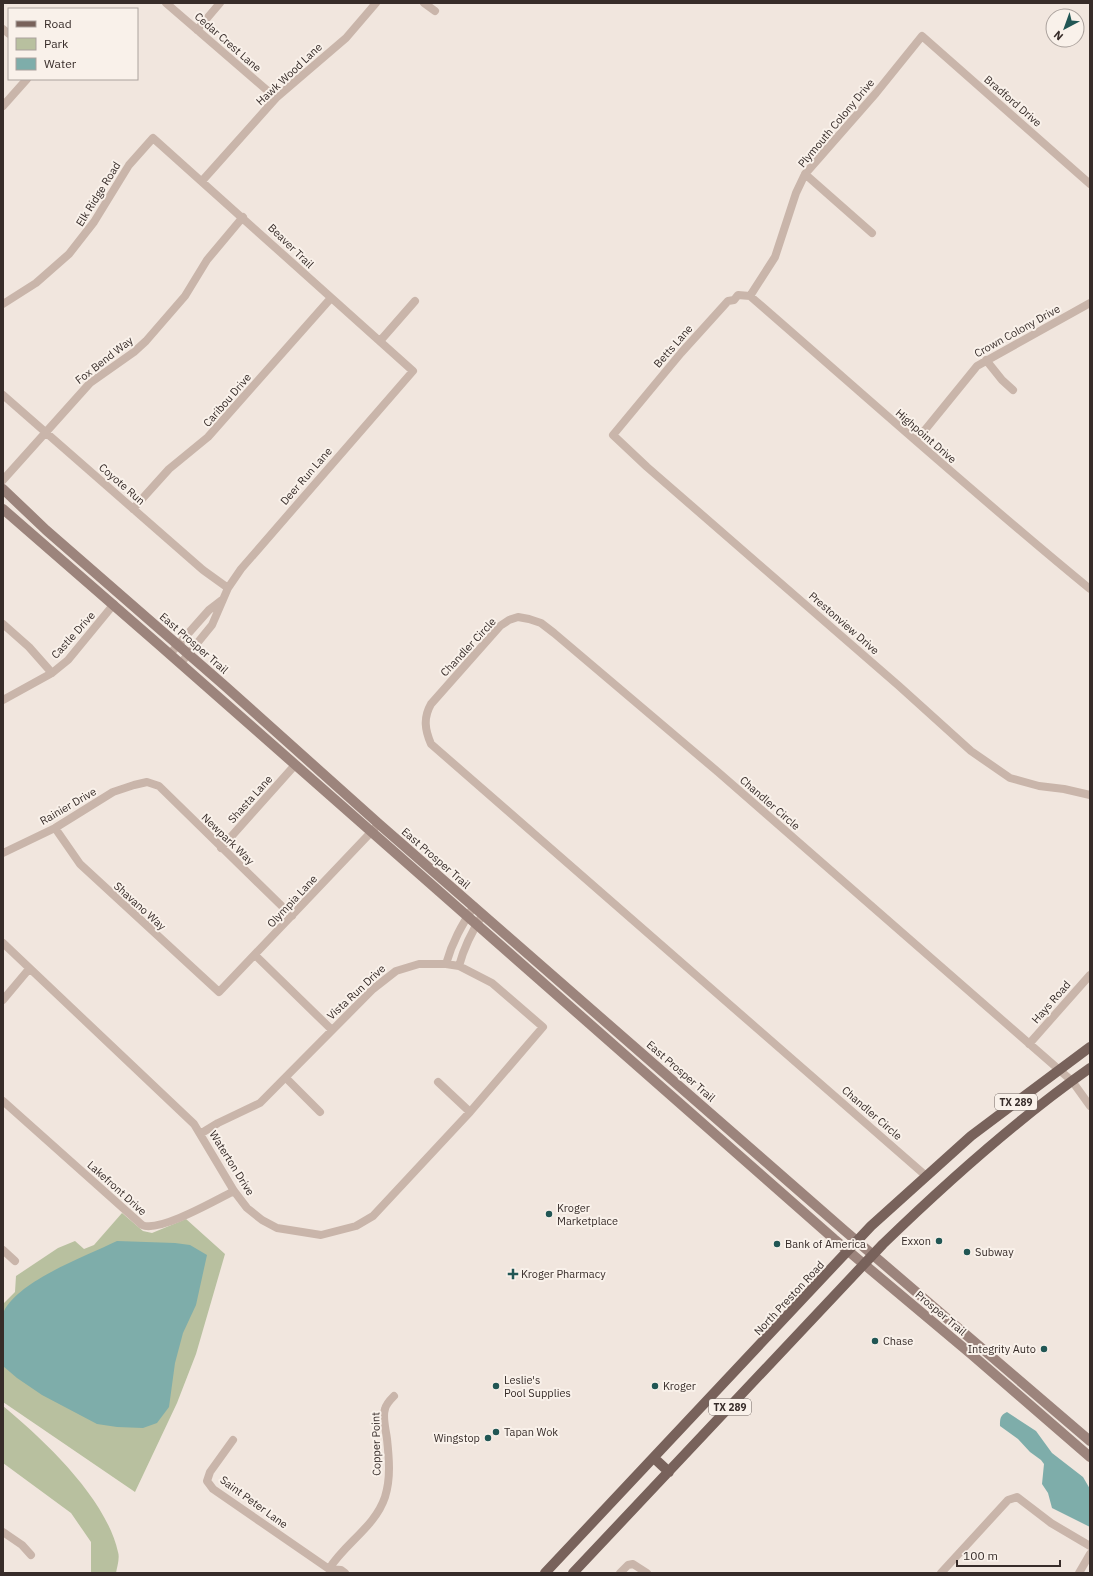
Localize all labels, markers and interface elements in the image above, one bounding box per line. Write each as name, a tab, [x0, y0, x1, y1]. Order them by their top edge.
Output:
legend	[8, 8, 138, 80]
north arrow	[1045, 8, 1085, 48]
street label: Cedar Crest Lane	[192, 9, 264, 75]
text: Road	[44, 16, 72, 31]
text: N	[1051, 28, 1066, 43]
text: Park	[44, 36, 69, 51]
street label: Hawk Wood Lane	[253, 40, 325, 108]
text: Water	[44, 56, 77, 71]
street label: Bradford Drive	[981, 72, 1045, 130]
street label: Plymouth Colony Drive	[795, 76, 877, 170]
street label: Elk Ridge Road	[73, 159, 123, 229]
street label: Beaver Trail	[265, 221, 317, 271]
street label: Crown Colony Drive	[972, 302, 1062, 360]
street label: Betts Lane	[651, 322, 695, 370]
street label: Fox Bend Way	[72, 333, 136, 387]
street label: Caribou Drive	[200, 370, 254, 430]
street label: Highpoint Drive	[893, 406, 959, 466]
street label: Deer Run Lane	[277, 444, 335, 508]
street label: Coyote Run	[96, 460, 148, 508]
street label: Prestonview Drive	[806, 589, 882, 657]
street label: Castle Drive	[48, 608, 98, 662]
street label: East Prosper Trail	[157, 609, 231, 677]
street label: Chandler Circle	[437, 615, 499, 679]
street label: Shasta Lane	[225, 772, 275, 826]
street label: Chandler Circle	[737, 773, 803, 833]
street label: Rainier Drive	[37, 784, 99, 828]
street label: Newpark Way	[199, 810, 258, 868]
street label: East Prosper Trail	[399, 824, 473, 892]
street label: Olympia Lane	[264, 872, 320, 930]
street label: Shavano Way	[111, 879, 169, 933]
street label: Vista Run Drive	[324, 961, 388, 1023]
street label: Hays Road	[1029, 978, 1073, 1026]
street label: East Prosper Trail	[644, 1037, 718, 1105]
street label: Chandler Circle	[839, 1083, 905, 1143]
road number: TX 289	[995, 1094, 1037, 1110]
street label: Waterton Drive	[206, 1128, 258, 1198]
street label: Lakefront Drive	[84, 1158, 150, 1218]
place label: Kroger Marketplace	[557, 1201, 618, 1228]
marker: Kroger Marketplace	[544, 1209, 554, 1219]
place label: Exxon	[901, 1234, 931, 1248]
marker: Exxon	[934, 1236, 944, 1246]
place label: Bank of America	[785, 1237, 866, 1251]
marker: Bank of America	[772, 1239, 782, 1249]
place label: Subway	[975, 1245, 1014, 1259]
marker: Subway	[962, 1247, 972, 1257]
street label: North Preston Road	[751, 1258, 827, 1338]
place label: Kroger Pharmacy	[521, 1267, 606, 1281]
marker: Kroger Pharmacy	[508, 1269, 518, 1279]
street label: Prosper Trail	[913, 1288, 969, 1338]
place label: Chase	[883, 1334, 913, 1348]
marker: Chase	[870, 1336, 880, 1346]
place label: Integrity Auto	[968, 1342, 1036, 1356]
marker: Integrity Auto	[1039, 1344, 1049, 1354]
place label: Leslie's Pool Supplies	[504, 1373, 571, 1400]
place label: Kroger	[663, 1379, 696, 1393]
marker: Leslie's Pool Supplies	[491, 1381, 501, 1391]
marker: Kroger	[650, 1381, 660, 1391]
road number: TX 289	[709, 1399, 751, 1415]
street label: Copper Point	[368, 1412, 384, 1476]
place label: Tapan Wok	[504, 1425, 558, 1439]
marker: Tapan Wok	[491, 1427, 501, 1437]
place label: Wingstop	[434, 1431, 480, 1445]
marker: Wingstop	[483, 1433, 493, 1443]
street label: Saint Peter Lane	[217, 1473, 291, 1531]
scale bar	[957, 1542, 1060, 1568]
text: 100 m	[963, 1548, 998, 1563]

